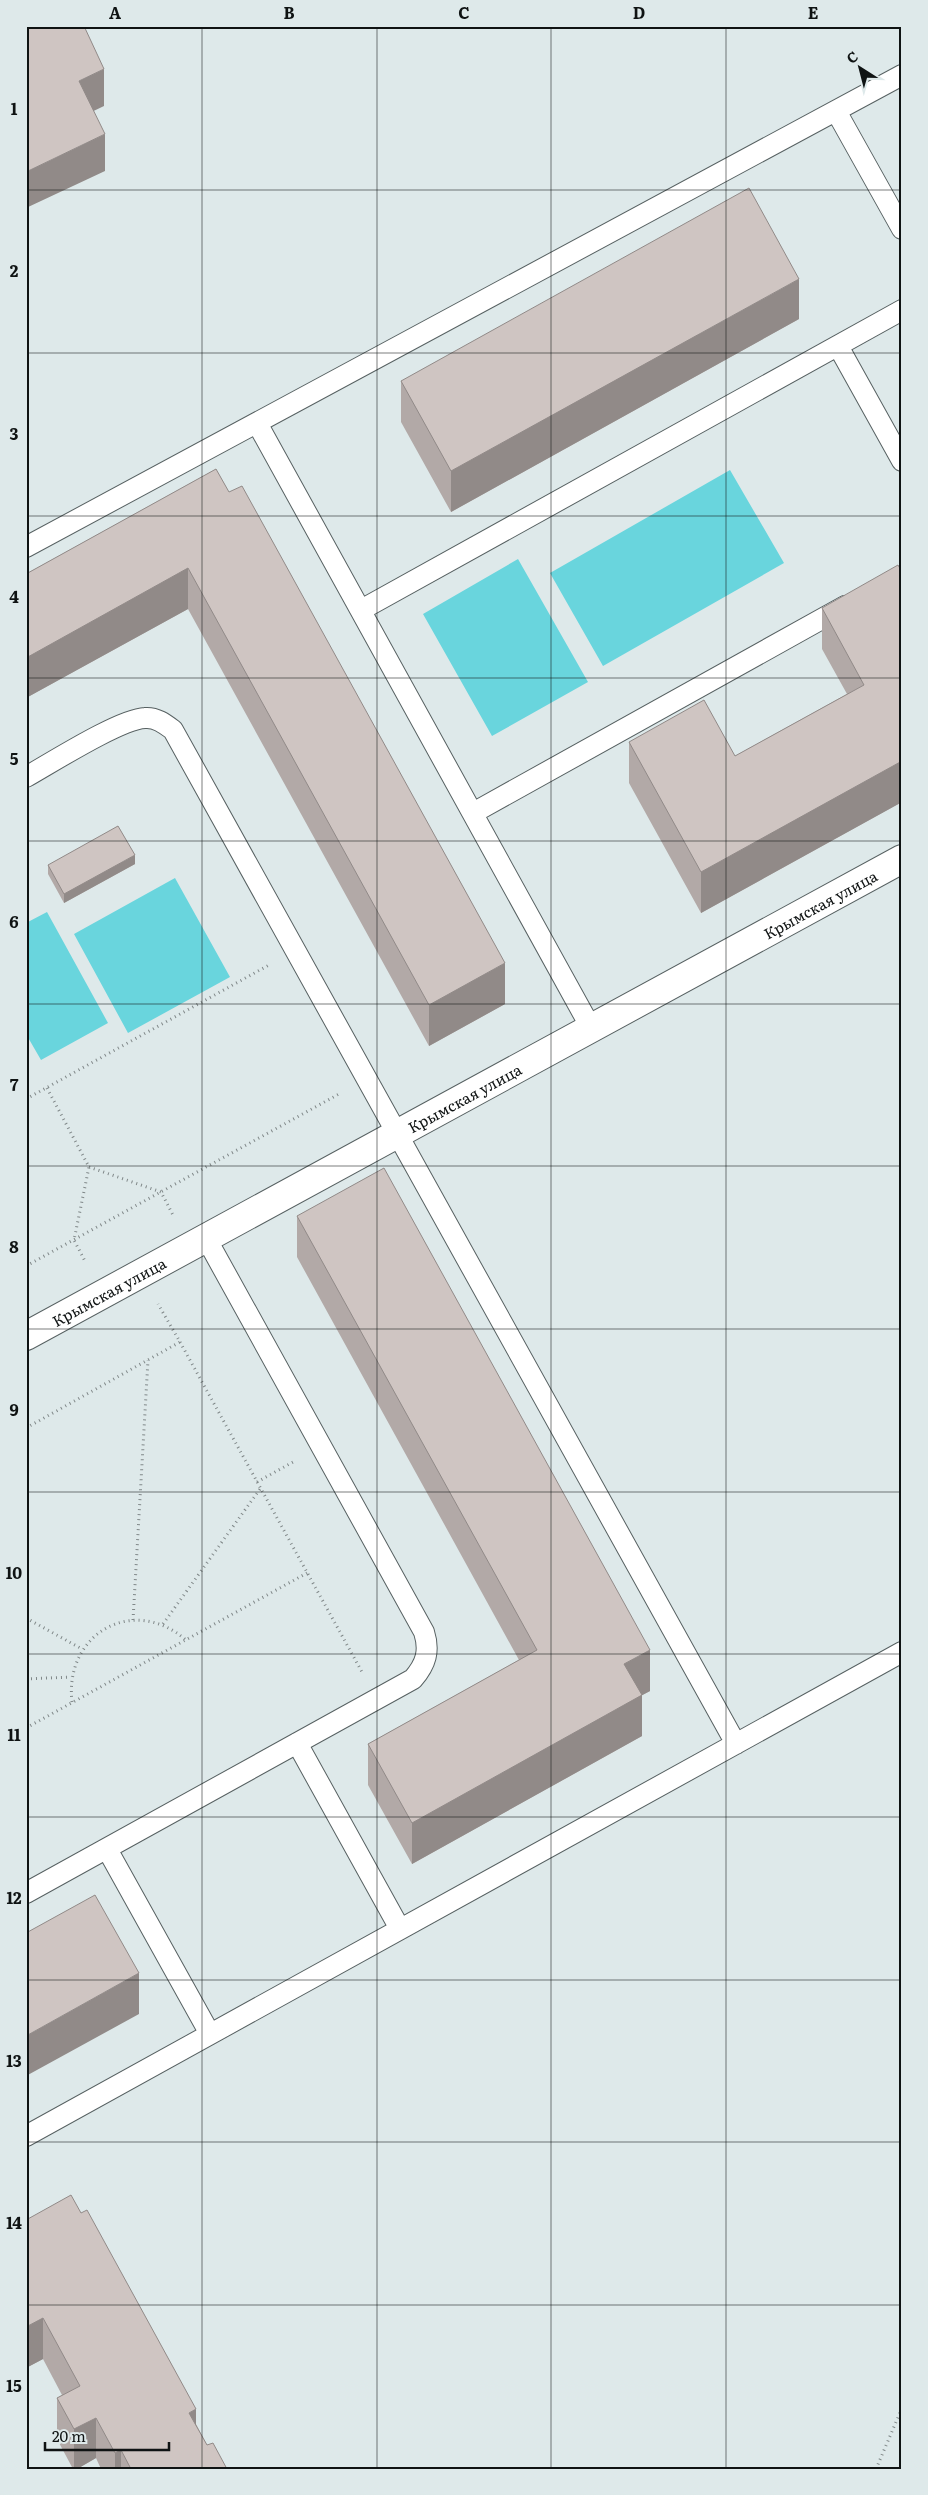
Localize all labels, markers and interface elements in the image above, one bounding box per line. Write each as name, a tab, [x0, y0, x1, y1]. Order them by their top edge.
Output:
text: A	[109, 0, 121, 24]
text: B	[283, 0, 295, 24]
text: C	[458, 0, 470, 24]
text: D	[633, 0, 645, 24]
text: E	[808, 0, 819, 24]
north arrow	[836, 42, 886, 92]
text: С	[842, 46, 862, 68]
text: 1	[11, 96, 18, 120]
text: 2	[10, 258, 19, 282]
text: 3	[10, 421, 19, 445]
text: 4	[9, 584, 19, 608]
text: 5	[10, 746, 19, 770]
street label: Крымская улица	[759, 863, 882, 944]
text: 6	[9, 909, 19, 933]
street label: Крымская улица	[403, 1057, 526, 1138]
text: 7	[10, 1072, 19, 1096]
text: 8	[9, 1234, 19, 1258]
street label: Крымская улица	[47, 1250, 170, 1331]
text: 9	[9, 1397, 19, 1421]
text: 10	[6, 1560, 22, 1584]
text: 11	[7, 1722, 21, 1746]
text: 12	[6, 1885, 22, 1909]
text: 13	[6, 2048, 22, 2072]
text: 14	[6, 2210, 22, 2234]
text: 15	[6, 2373, 22, 2397]
scale bar	[45, 2420, 169, 2452]
text: 20 m	[52, 2424, 86, 2447]

